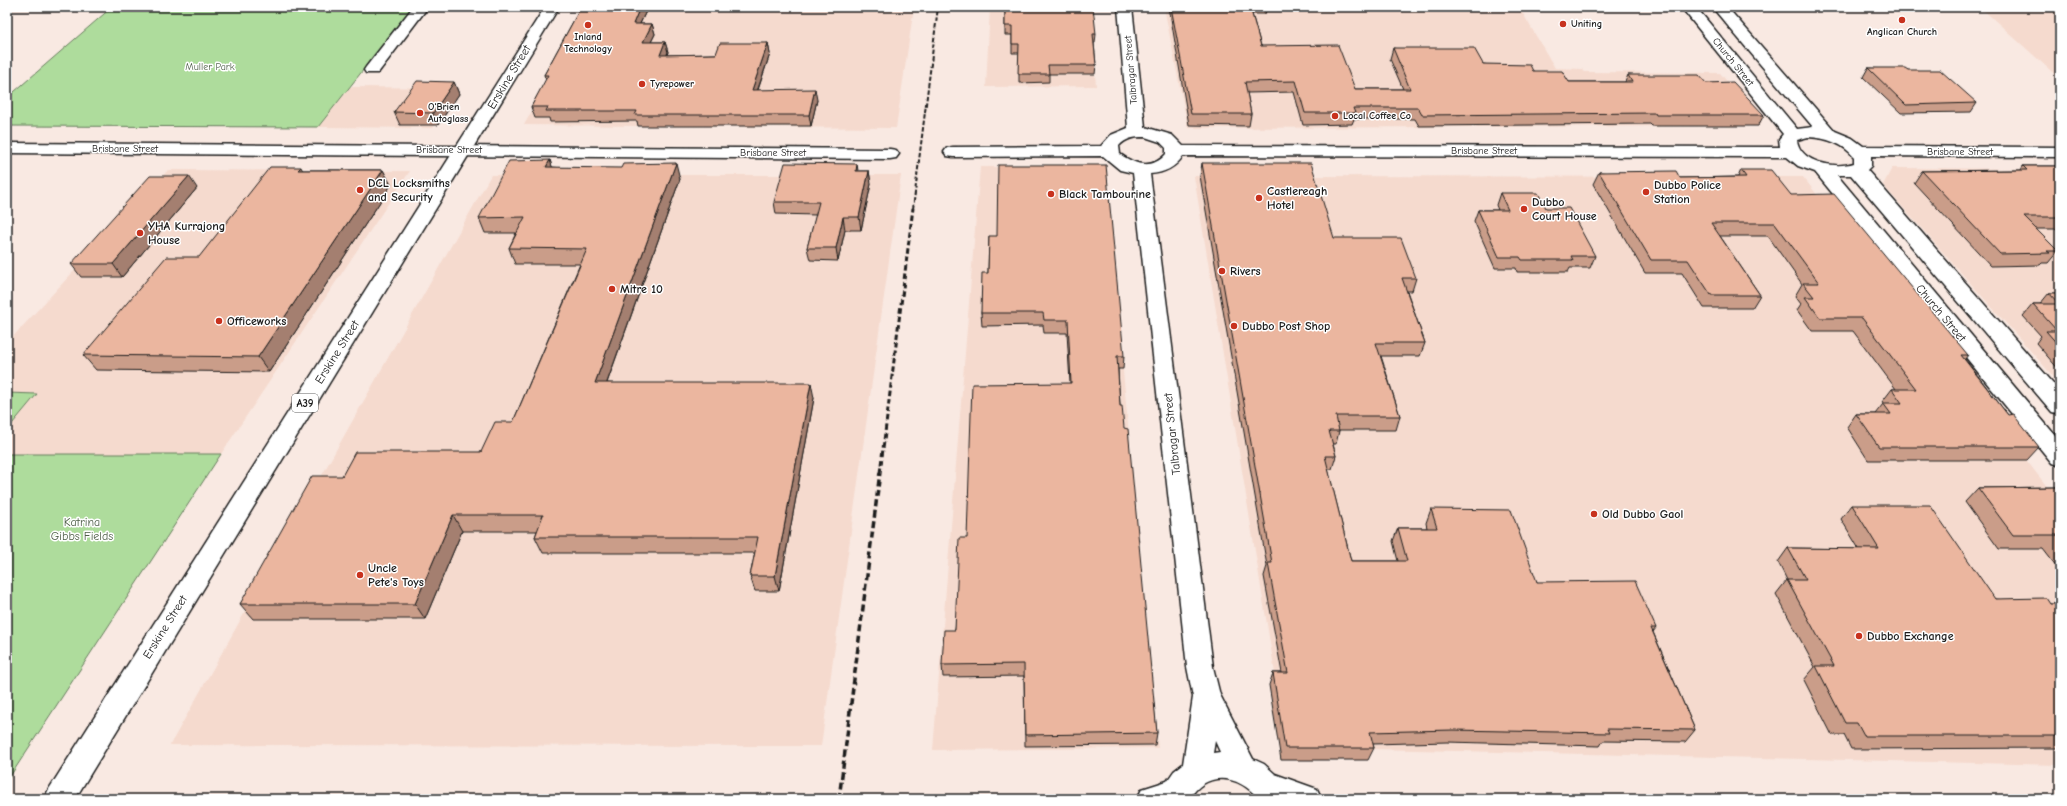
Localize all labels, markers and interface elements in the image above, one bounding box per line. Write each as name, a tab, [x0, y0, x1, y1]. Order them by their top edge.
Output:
marker: Anglican Church	[1897, 15, 1907, 25]
place label: Uniting	[1571, 18, 1602, 30]
marker: Uniting	[1558, 19, 1568, 29]
marker: Inland Technology	[583, 20, 593, 30]
place label: Anglican Church	[1867, 26, 1937, 38]
place label: Inland Technology	[564, 31, 612, 55]
street label: Talbragar Street	[1122, 34, 1140, 105]
street label: Church Street	[1710, 35, 1757, 90]
street label: Erskine Street	[484, 42, 534, 112]
park label: Muller Park	[185, 61, 235, 73]
place label: Tyrepower	[650, 78, 694, 90]
marker: Tyrepower	[637, 79, 647, 89]
place label: O'Brien Autoglass	[428, 101, 468, 125]
marker: O'Brien Autoglass	[415, 108, 425, 118]
place label: Local Coffee Co	[1343, 110, 1411, 122]
marker: Local Coffee Co	[1330, 111, 1340, 121]
street label: Brisbane Street	[92, 143, 159, 155]
street label: Brisbane Street	[416, 144, 483, 156]
street label: Brisbane Street	[1451, 145, 1518, 157]
street label: Brisbane Street	[1927, 146, 1994, 158]
street label: Brisbane Street	[740, 147, 807, 159]
place label: DCL Locksmiths and Security	[368, 176, 450, 204]
place label: Dubbo Police Station	[1654, 178, 1721, 206]
place label: Castlereagh Hotel	[1267, 184, 1327, 212]
marker: DCL Locksmiths and Security	[355, 185, 365, 195]
place label: Black Tambourine	[1059, 187, 1151, 201]
marker: Dubbo Police Station	[1641, 187, 1651, 197]
marker: Black Tambourine	[1046, 189, 1056, 199]
marker: Castlereagh Hotel	[1254, 193, 1264, 203]
place label: Dubbo Court House	[1532, 195, 1597, 223]
marker: Dubbo Court House	[1519, 204, 1529, 214]
place label: YHA Kurrajong House	[148, 219, 225, 247]
marker: YHA Kurrajong House	[135, 228, 145, 238]
place label: Rivers	[1230, 264, 1261, 278]
marker: Rivers	[1217, 266, 1227, 276]
street label: Church Street	[1913, 281, 1969, 345]
place label: Mitre 10	[620, 282, 663, 296]
marker: Mitre 10	[607, 284, 617, 294]
place label: Officeworks	[227, 314, 286, 328]
marker: Officeworks	[214, 316, 224, 326]
street label: Erskine Street	[312, 317, 362, 386]
place label: Dubbo Post Shop	[1242, 319, 1330, 333]
marker: Dubbo Post Shop	[1229, 321, 1239, 331]
street label: Talbragar Street	[1161, 392, 1183, 476]
road number: A39	[292, 394, 318, 412]
place label: Old Dubbo Gaol	[1602, 507, 1683, 521]
marker: Old Dubbo Gaol	[1589, 509, 1599, 519]
park label: Katrina Gibbs Fields	[51, 515, 113, 543]
place label: Uncle Pete's Toys	[368, 561, 424, 589]
marker: Uncle Pete's Toys	[355, 570, 365, 580]
street label: Erskine Street	[140, 592, 190, 661]
place label: Dubbo Exchange	[1867, 629, 1954, 643]
marker: Dubbo Exchange	[1854, 631, 1864, 641]

